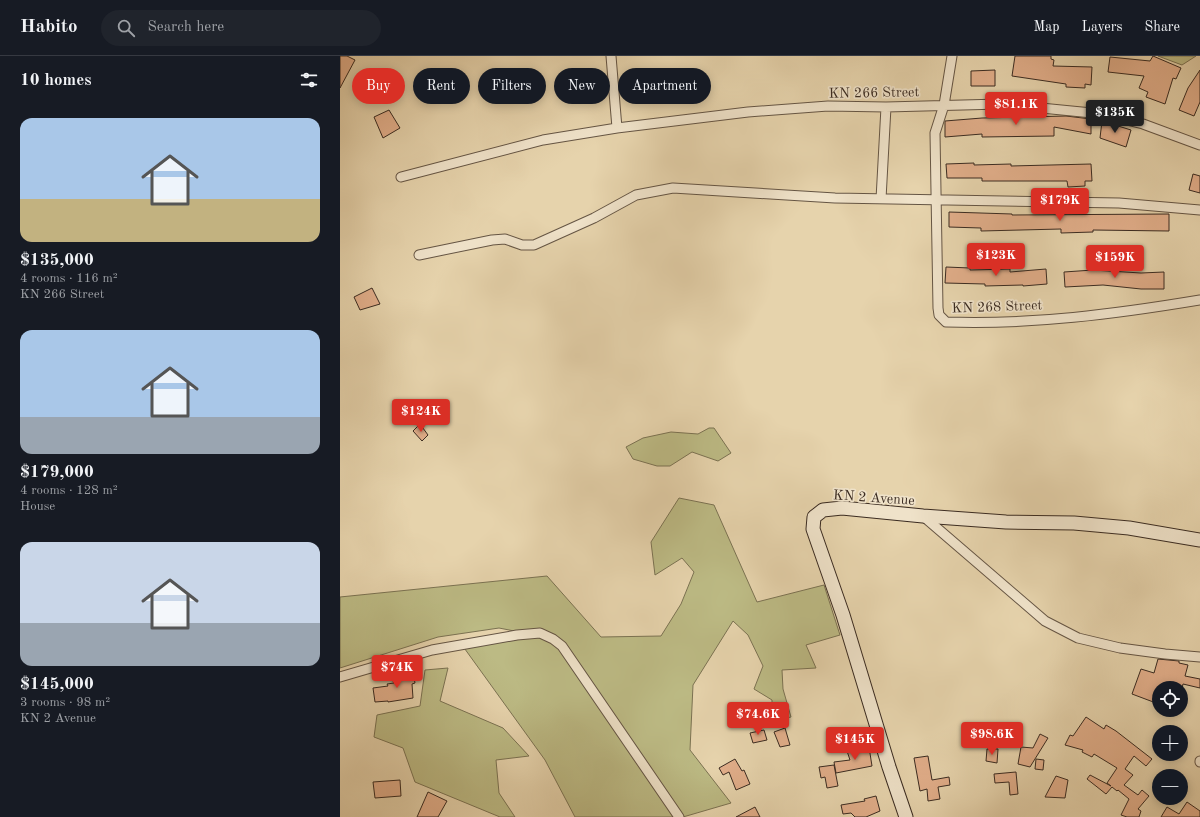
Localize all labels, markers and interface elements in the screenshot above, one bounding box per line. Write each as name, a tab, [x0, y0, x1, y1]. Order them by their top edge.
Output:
search box	[101, 10, 381, 46]
icon: search	[115, 17, 137, 39]
text: Habito	[20, 18, 77, 37]
text: Search here	[147, 20, 224, 35]
text: Map	[1034, 20, 1060, 34]
text: Layers	[1082, 20, 1123, 34]
text: Share	[1145, 20, 1180, 34]
chip: Buy	[352, 68, 405, 104]
chip: Rent	[413, 68, 470, 104]
chip: Filters	[478, 68, 546, 104]
chip: New	[554, 68, 610, 104]
chip: Apartment	[618, 68, 711, 104]
icon: filters	[298, 69, 320, 91]
text: 10 homes	[20, 72, 92, 89]
street label: KN 266 Street	[829, 85, 920, 101]
pin: $81.1K	[983, 92, 1049, 126]
text: $81.1K	[994, 98, 1038, 111]
pin: $135K	[1087, 100, 1143, 134]
text: $135K	[1095, 106, 1135, 119]
icon: home	[134, 144, 206, 216]
pin: $179K	[1032, 188, 1088, 222]
text: $179K	[1040, 194, 1080, 207]
pin: $123K	[968, 243, 1024, 277]
pin: $159K	[1087, 245, 1143, 279]
text: $123K	[976, 249, 1016, 262]
text: $159K	[1095, 251, 1135, 264]
text: $135,000	[20, 252, 94, 269]
text: 4 rooms · 116 m²	[20, 272, 118, 285]
text: KN 266 Street	[20, 288, 104, 301]
street label: KN 268 Street	[951, 298, 1043, 316]
icon: home	[134, 356, 206, 428]
pin: $124K	[393, 399, 449, 433]
text: $124K	[401, 405, 441, 418]
text: $179,000	[20, 464, 94, 481]
text: 4 rooms · 128 m²	[20, 484, 118, 497]
street label: KN 2 Avenue	[833, 488, 915, 508]
text: House	[20, 500, 55, 513]
icon: home	[134, 568, 206, 640]
pin: $74K	[373, 655, 421, 689]
text: $74K	[381, 661, 413, 674]
text: $145,000	[20, 676, 94, 693]
map controls	[1152, 681, 1188, 805]
button: locate	[1152, 681, 1188, 717]
text: 3 rooms · 98 m²	[20, 696, 110, 709]
pin: $74.6K	[725, 702, 791, 736]
text: $74.6K	[736, 708, 780, 721]
text: KN 2 Avenue	[20, 712, 96, 725]
pin: $98.6K	[959, 722, 1025, 756]
button: +	[1152, 725, 1188, 761]
pin: $145K	[827, 727, 883, 761]
text: $98.6K	[970, 728, 1014, 741]
text: $145K	[835, 733, 875, 746]
button: −	[1152, 769, 1188, 805]

